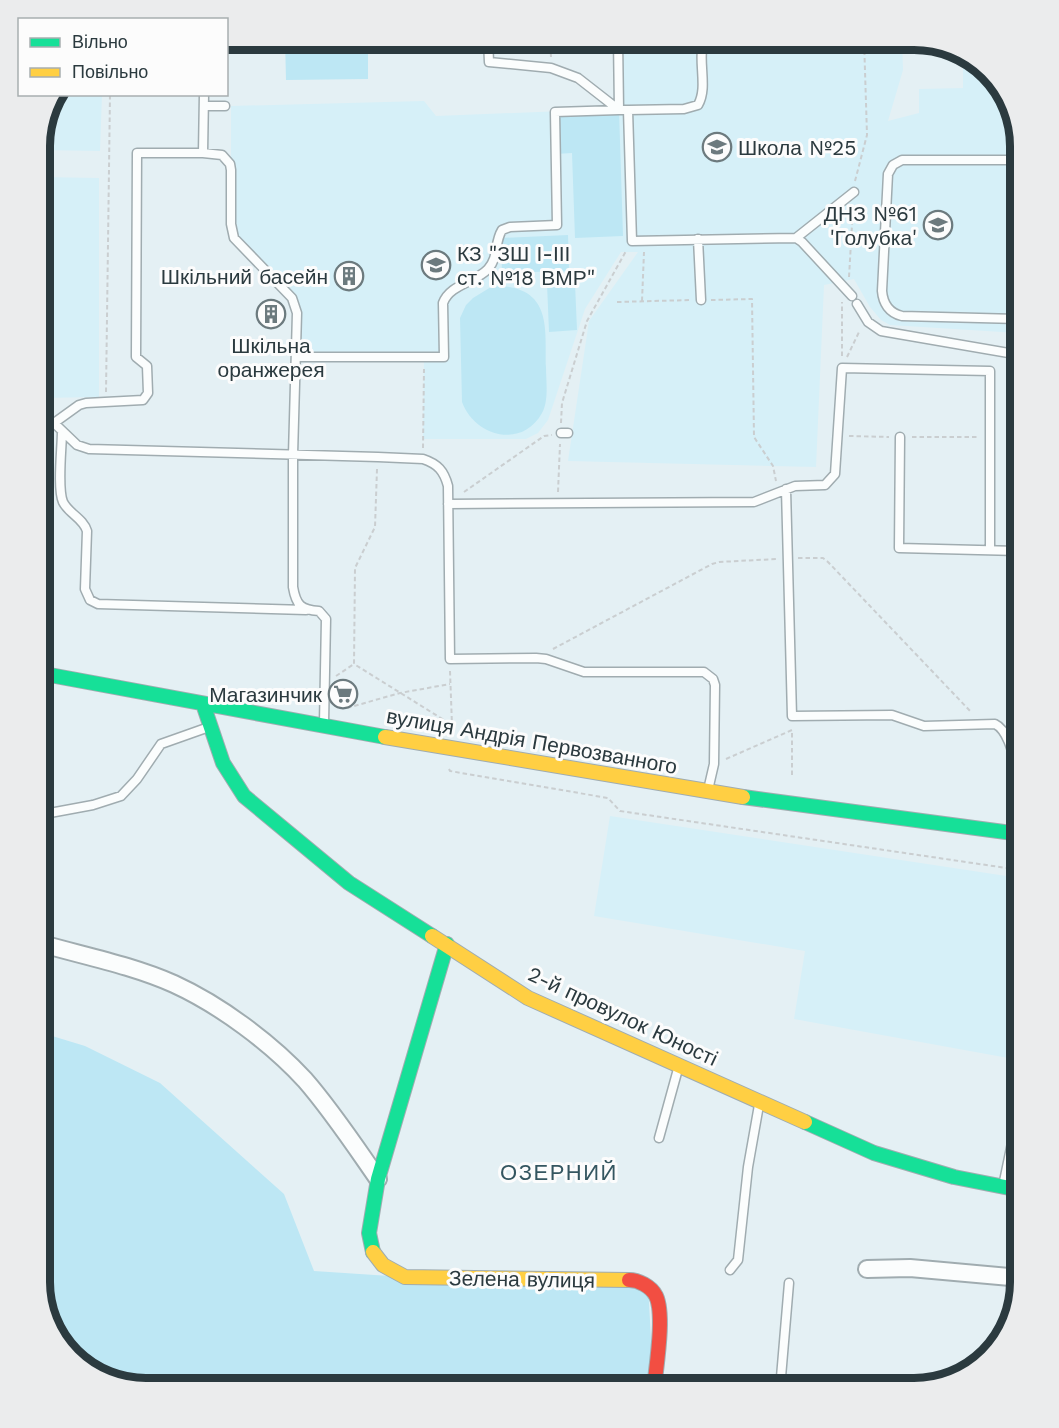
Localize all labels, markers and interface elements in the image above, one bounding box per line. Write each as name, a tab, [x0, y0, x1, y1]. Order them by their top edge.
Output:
legend	[18, 18, 228, 96]
text: Вільно	[72, 31, 128, 52]
text: Повільно	[72, 61, 148, 82]
school or university icon: Школа №25	[701, 131, 733, 163]
place label: Школа №25	[738, 135, 856, 160]
place label: ДНЗ №61 'Голубка'	[824, 201, 917, 250]
school or university icon: ДНЗ №61 'Голубка'	[922, 209, 954, 241]
place label: КЗ "ЗШ І-ІІІ ст. №18 ВМР"	[457, 241, 595, 290]
school or university icon: КЗ "ЗШ І-ІІІ ст. №18 ВМР"	[420, 249, 452, 281]
building icon: Шкільний басейн	[333, 260, 365, 292]
place label: Шкільний басейн	[161, 264, 328, 289]
building icon: Шкільна оранжерея	[255, 298, 287, 330]
place label: Шкільна оранжерея	[217, 333, 325, 382]
supermarket icon: Магазинчик	[327, 678, 359, 710]
place label: Магазинчик	[209, 682, 323, 707]
street label: вулиця Андрія Первозванного	[385, 703, 679, 779]
street label: 2-й провулок Юності	[524, 961, 722, 1071]
district label: ОЗЕРНИЙ	[500, 1160, 618, 1185]
street label: Зелена вулиця	[449, 1265, 595, 1293]

